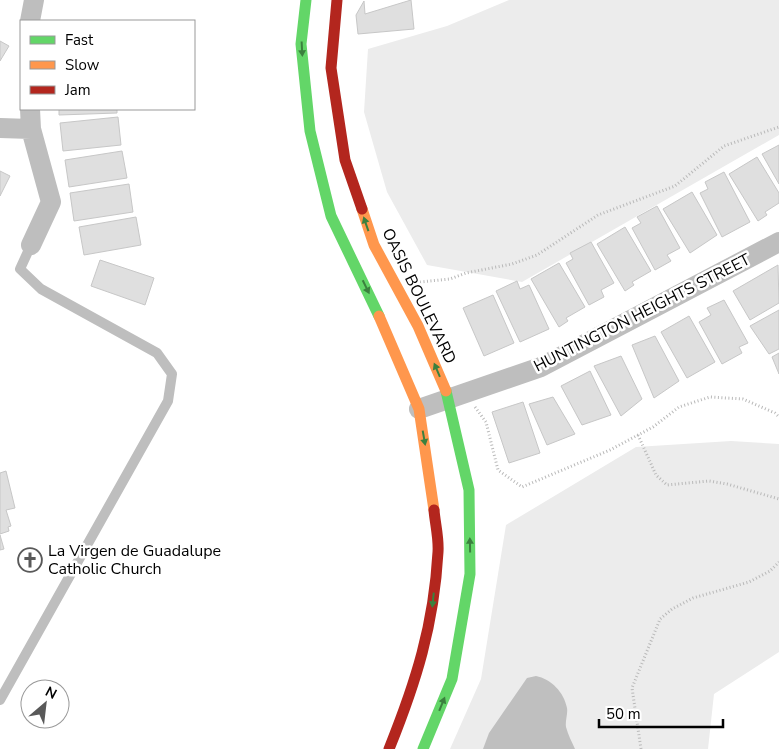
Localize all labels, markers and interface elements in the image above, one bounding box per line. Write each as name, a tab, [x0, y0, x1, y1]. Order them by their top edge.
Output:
legend	[20, 20, 195, 110]
text: Fast	[65, 30, 94, 50]
one-way arrow	[299, 41, 307, 57]
text: Slow	[65, 55, 100, 75]
text: Jam	[64, 80, 91, 100]
one-way arrow	[362, 216, 370, 231]
street label: OASIS BOULEVARD	[377, 224, 461, 368]
street label: HUNTINGTON HEIGHTS STREET	[530, 248, 754, 377]
one-way arrow	[363, 280, 371, 294]
one-way arrow	[432, 363, 440, 377]
one-way arrow	[421, 431, 429, 447]
one-way arrow	[466, 537, 474, 553]
place label: La Virgen de Guadalupe Catholic Church	[48, 540, 221, 580]
church icon: La Virgen de Guadalupe Catholic Church	[17, 547, 43, 573]
one-way arrow	[429, 592, 437, 608]
north arrow	[20, 679, 70, 729]
text: N	[42, 682, 60, 704]
one-way arrow	[438, 696, 446, 711]
scale bar	[599, 696, 723, 728]
text: 50 m	[606, 704, 641, 724]

